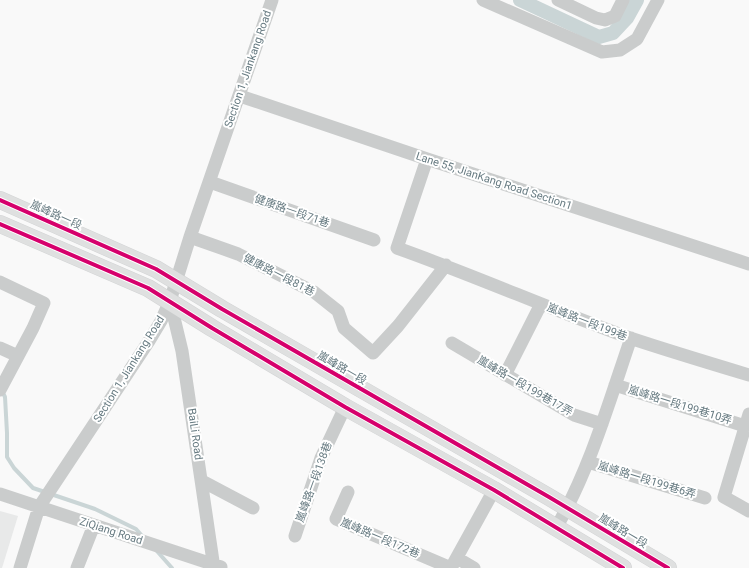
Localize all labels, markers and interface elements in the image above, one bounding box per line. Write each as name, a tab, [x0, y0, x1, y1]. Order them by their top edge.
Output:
street label: Section 1, Jiankang Road	[222, 9, 274, 129]
street label: Lane 55, JianKang Road Section1	[414, 150, 574, 212]
street label: 健康路一段71巷	[253, 192, 331, 230]
street label: 嵐峰路一段	[28, 198, 84, 232]
street label: 健康路一段81巷	[241, 251, 317, 299]
street label: 嵐峰路一段199巷	[545, 301, 629, 343]
street label: Section 1, Jiankang Road	[91, 313, 167, 425]
street label: 嵐峰路一段	[315, 349, 369, 387]
street label: 嵐峰路一段199巷17弄	[475, 353, 575, 419]
street label: 嵐峰路一段199巷10弄	[626, 383, 734, 427]
street label: BaiLi Road	[185, 407, 205, 461]
street label: 嵐峰路一段138巷	[293, 440, 335, 524]
street label: 嵐峰路一段199巷6弄	[596, 459, 698, 501]
street label: 嵐峰路一段	[596, 511, 650, 551]
street label: ZiQiang Road	[78, 515, 144, 547]
street label: 嵐峰路一段172巷	[339, 515, 421, 561]

